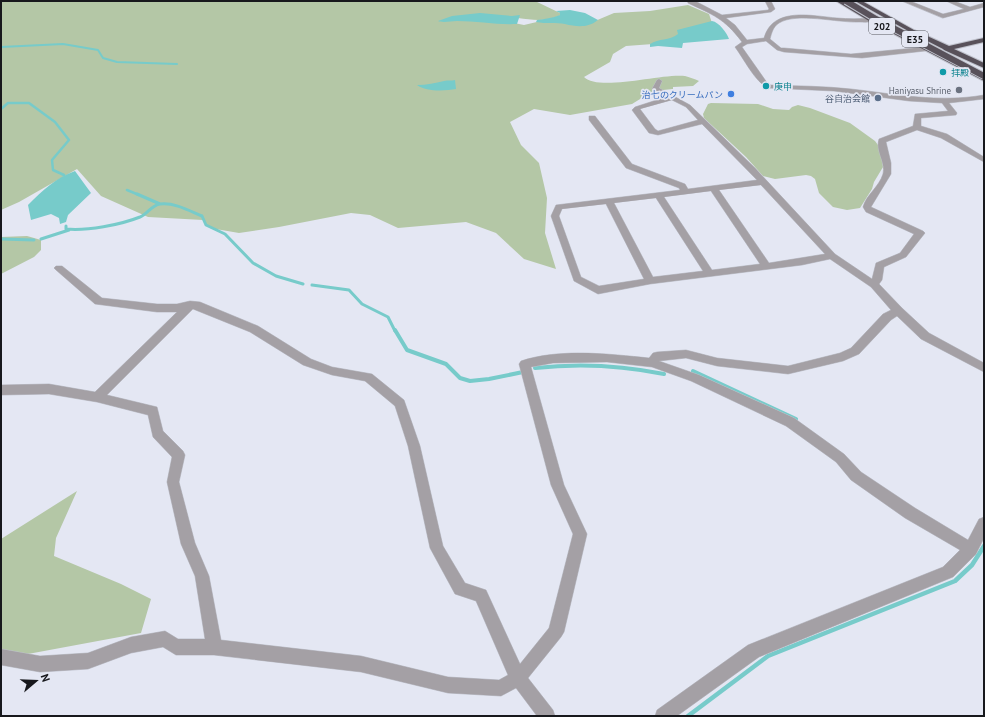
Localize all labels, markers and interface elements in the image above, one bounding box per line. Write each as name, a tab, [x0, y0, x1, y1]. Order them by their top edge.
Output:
road number: 202	[869, 18, 895, 34]
road number: E35	[902, 31, 928, 47]
marker: 拝殿	[938, 67, 948, 77]
place label: 拝殿	[951, 67, 969, 78]
marker: 庚申	[761, 81, 771, 91]
place label: 庚申	[774, 81, 792, 92]
place label: Haniyasu Shrine	[889, 85, 951, 96]
marker: Haniyasu Shrine	[954, 85, 964, 95]
place label: 治七のクリームパン	[642, 89, 723, 100]
marker: 治七のクリームパン	[726, 89, 736, 99]
place label: 谷自治会館	[825, 93, 870, 104]
marker: 谷自治会館	[873, 93, 883, 103]
north arrow	[16, 661, 56, 701]
text: N	[38, 672, 53, 683]

